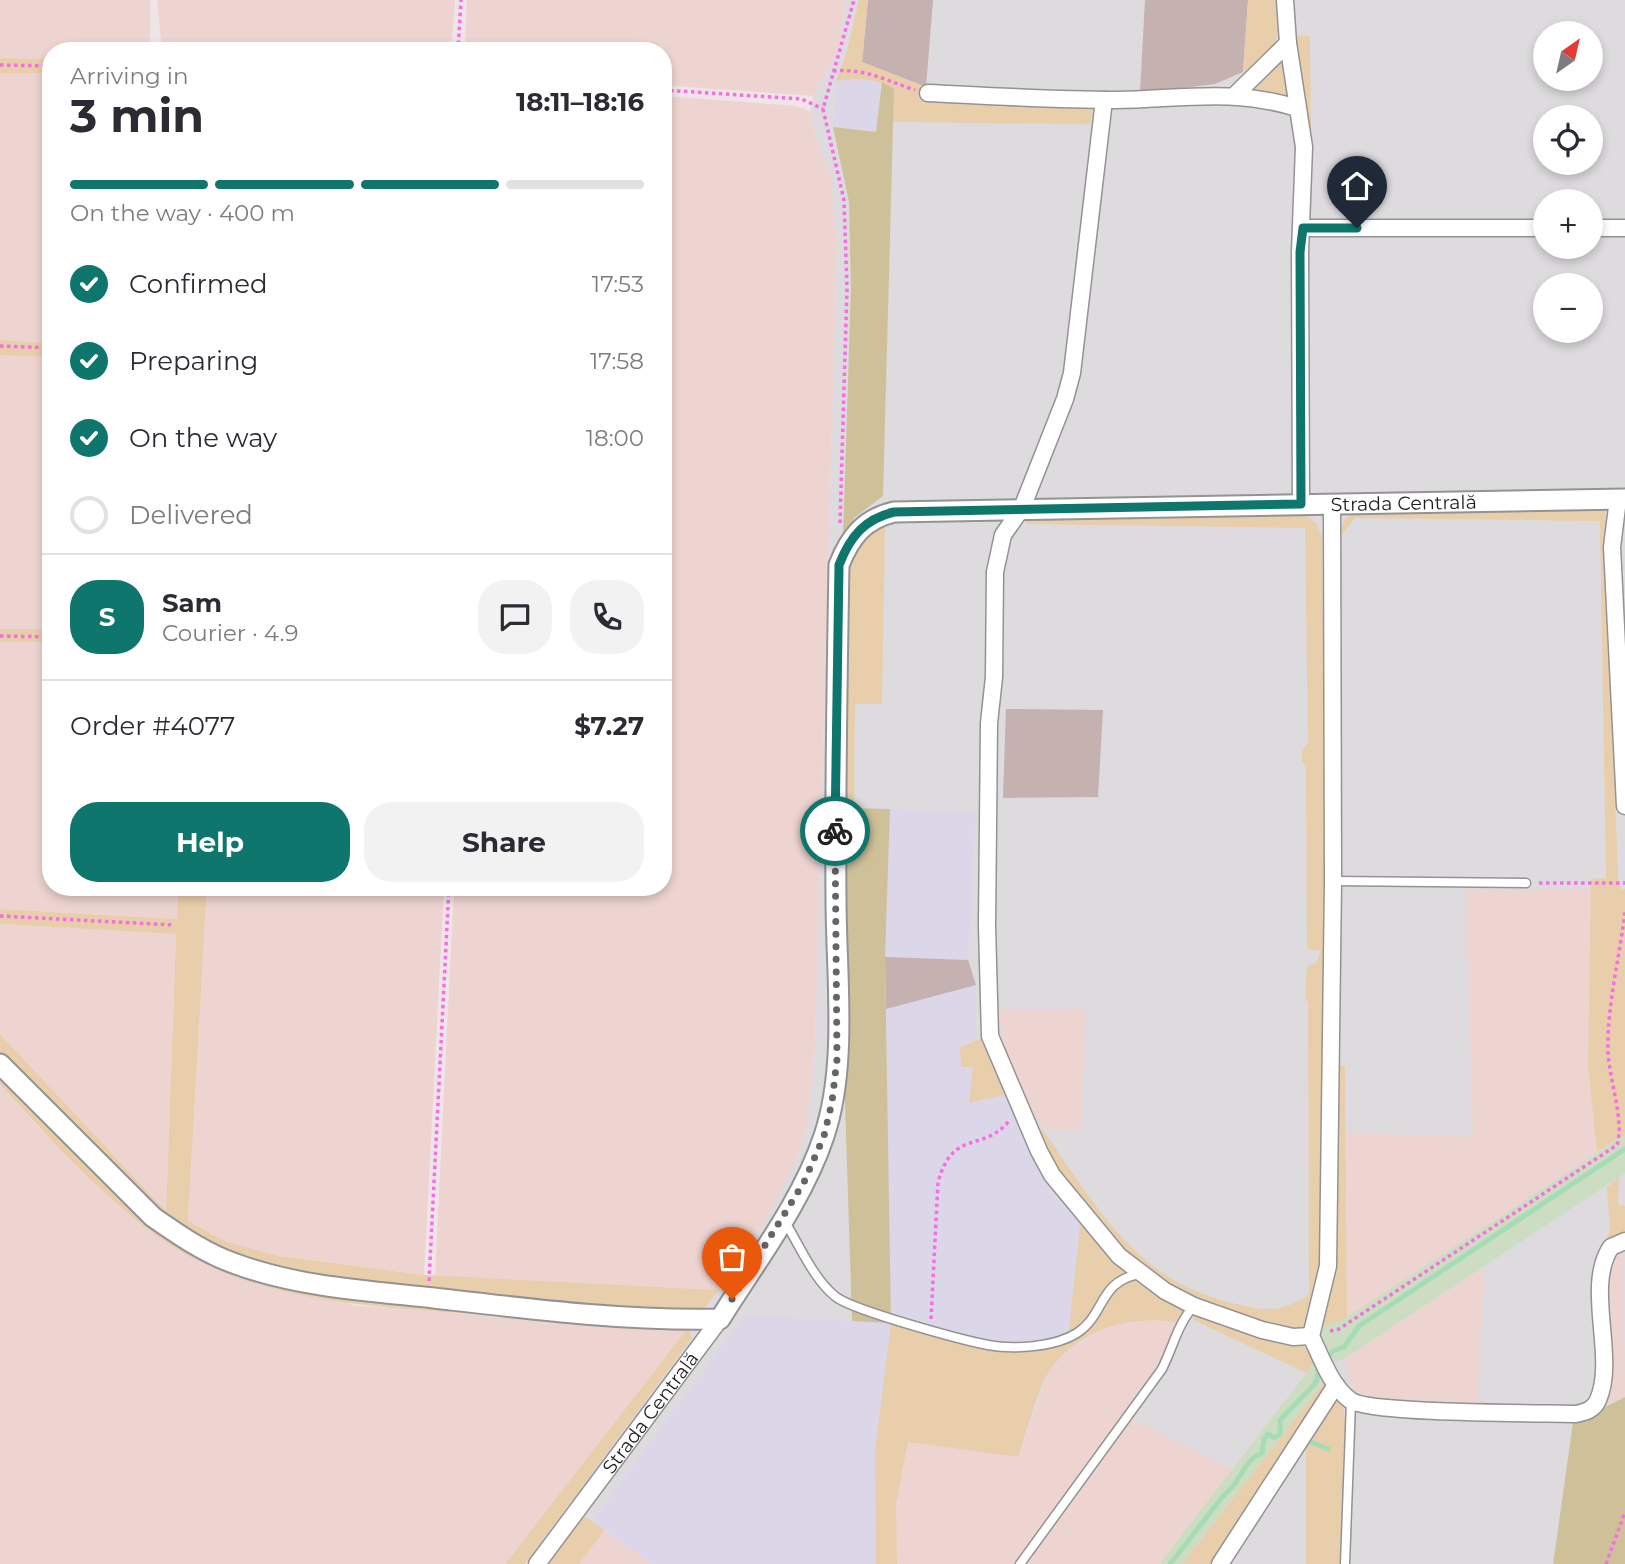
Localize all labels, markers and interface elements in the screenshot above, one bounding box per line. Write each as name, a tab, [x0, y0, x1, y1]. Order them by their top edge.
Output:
north arrow	[1533, 21, 1603, 91]
map controls	[1533, 21, 1603, 343]
text: Arriving in	[70, 62, 189, 90]
text: 18:11–18:16	[516, 86, 644, 118]
text: 3 min	[70, 87, 204, 144]
button: locate	[1533, 105, 1603, 175]
pin	[1327, 156, 1387, 228]
icon: home	[1338, 167, 1376, 205]
button: +	[1533, 189, 1603, 259]
text: On the way · 400 m	[70, 199, 295, 227]
icon: check	[70, 265, 108, 303]
text: Confirmed	[129, 268, 268, 300]
text: 17:53	[592, 270, 644, 298]
button: −	[1533, 273, 1603, 343]
icon: check	[70, 342, 108, 380]
text: Preparing	[129, 345, 258, 377]
text: 17:58	[590, 347, 644, 375]
icon: check	[70, 419, 108, 457]
text: On the way	[129, 422, 277, 454]
text: 18:00	[586, 424, 644, 452]
street label: Strada Centrală	[1330, 490, 1477, 516]
text: Delivered	[129, 499, 253, 531]
button: chat	[478, 580, 552, 654]
button: phone	[570, 580, 644, 654]
text: Sam	[162, 587, 222, 619]
text: S	[99, 601, 115, 633]
text: Courier · 4.9	[162, 619, 298, 647]
text: Order #4077	[70, 710, 235, 742]
text: $7.27	[574, 710, 644, 742]
courier	[800, 796, 870, 866]
button: Help	[70, 802, 350, 882]
button: Share	[364, 802, 644, 882]
icon: bike	[816, 812, 854, 850]
pin	[702, 1227, 762, 1299]
icon: bag	[713, 1238, 751, 1276]
street label: Strada Centrală	[597, 1347, 703, 1478]

